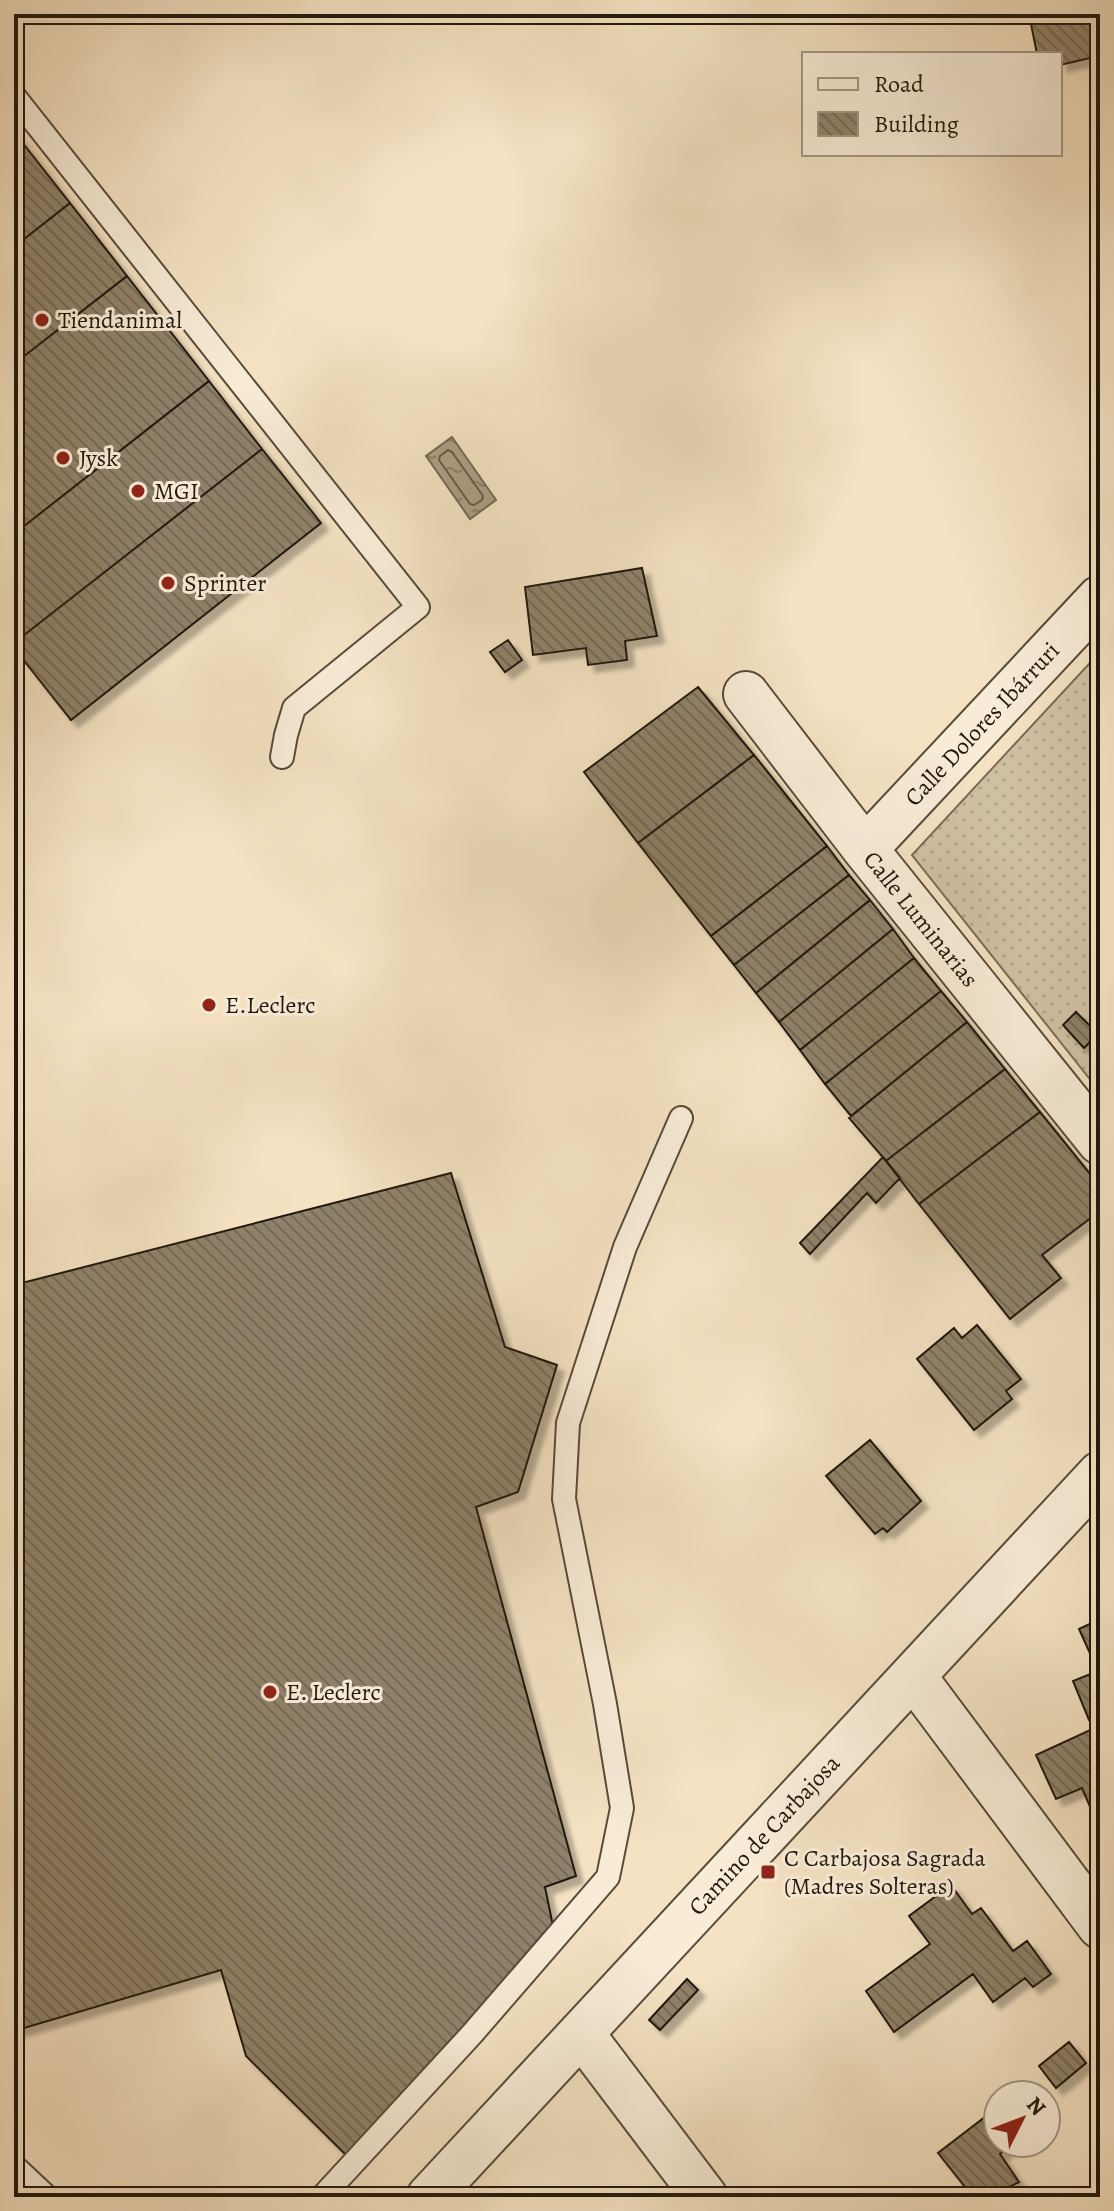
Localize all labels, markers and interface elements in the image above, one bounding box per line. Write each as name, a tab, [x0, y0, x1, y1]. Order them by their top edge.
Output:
legend	[802, 52, 1062, 156]
text: Road	[874, 68, 924, 100]
text: Building	[874, 108, 959, 140]
place label: Tiendanimal	[58, 304, 182, 336]
marker: Tiendanimal	[33, 311, 51, 329]
place label: Jysk	[79, 442, 118, 474]
marker: Jysk	[54, 449, 72, 467]
place label: MGI	[154, 475, 199, 507]
marker: MGI	[129, 482, 147, 500]
place label: Sprinter	[184, 567, 266, 599]
marker: Sprinter	[159, 574, 177, 592]
street label: Calle Dolores Ibárruri	[897, 635, 1067, 813]
street label: Calle Luminarias	[856, 844, 986, 994]
place label: E.Leclerc	[225, 989, 315, 1021]
marker: E.Leclerc	[200, 996, 218, 1014]
place label: E. Leclerc	[286, 1676, 381, 1708]
marker: E. Leclerc	[261, 1683, 279, 1701]
street label: Camino de Carbajosa	[681, 1747, 847, 1922]
place label: C Carbajosa Sagrada (Madres Solteras)	[784, 1842, 987, 1902]
marker: C Carbajosa Sagrada (Madres Solteras)	[759, 1863, 777, 1881]
north arrow	[982, 2079, 1062, 2159]
text: N	[1020, 2090, 1053, 2122]

